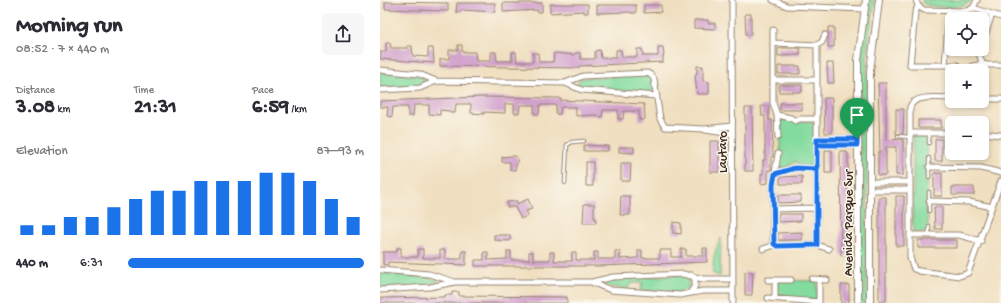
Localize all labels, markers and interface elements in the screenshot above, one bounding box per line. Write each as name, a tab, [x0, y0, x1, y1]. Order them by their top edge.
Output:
map controls	[945, 12, 989, 160]
button: locate	[945, 12, 989, 56]
button: share	[322, 13, 364, 55]
text: Morning run	[16, 14, 122, 40]
text: 08:52 · 7 × 440 m	[16, 42, 109, 57]
button: +	[945, 64, 989, 108]
text: Distance	[16, 85, 55, 97]
text: Time	[134, 85, 154, 97]
text: Pace	[252, 85, 274, 97]
text: 3.08	[16, 97, 55, 120]
text: 21:31	[134, 97, 177, 120]
text: 6:59	[252, 97, 289, 120]
pin	[840, 98, 874, 139]
text: km	[55, 104, 70, 116]
text: /km	[289, 104, 307, 116]
icon: arrive	[846, 104, 868, 126]
button: −	[945, 116, 989, 160]
street label: Lautaro	[716, 131, 731, 173]
text: Elevation	[16, 144, 68, 159]
text: 87–93 m	[317, 144, 364, 159]
street label: Avenida Parque Sur	[842, 168, 857, 276]
text: 440 m	[16, 256, 48, 271]
text: 6:31	[80, 256, 103, 271]

